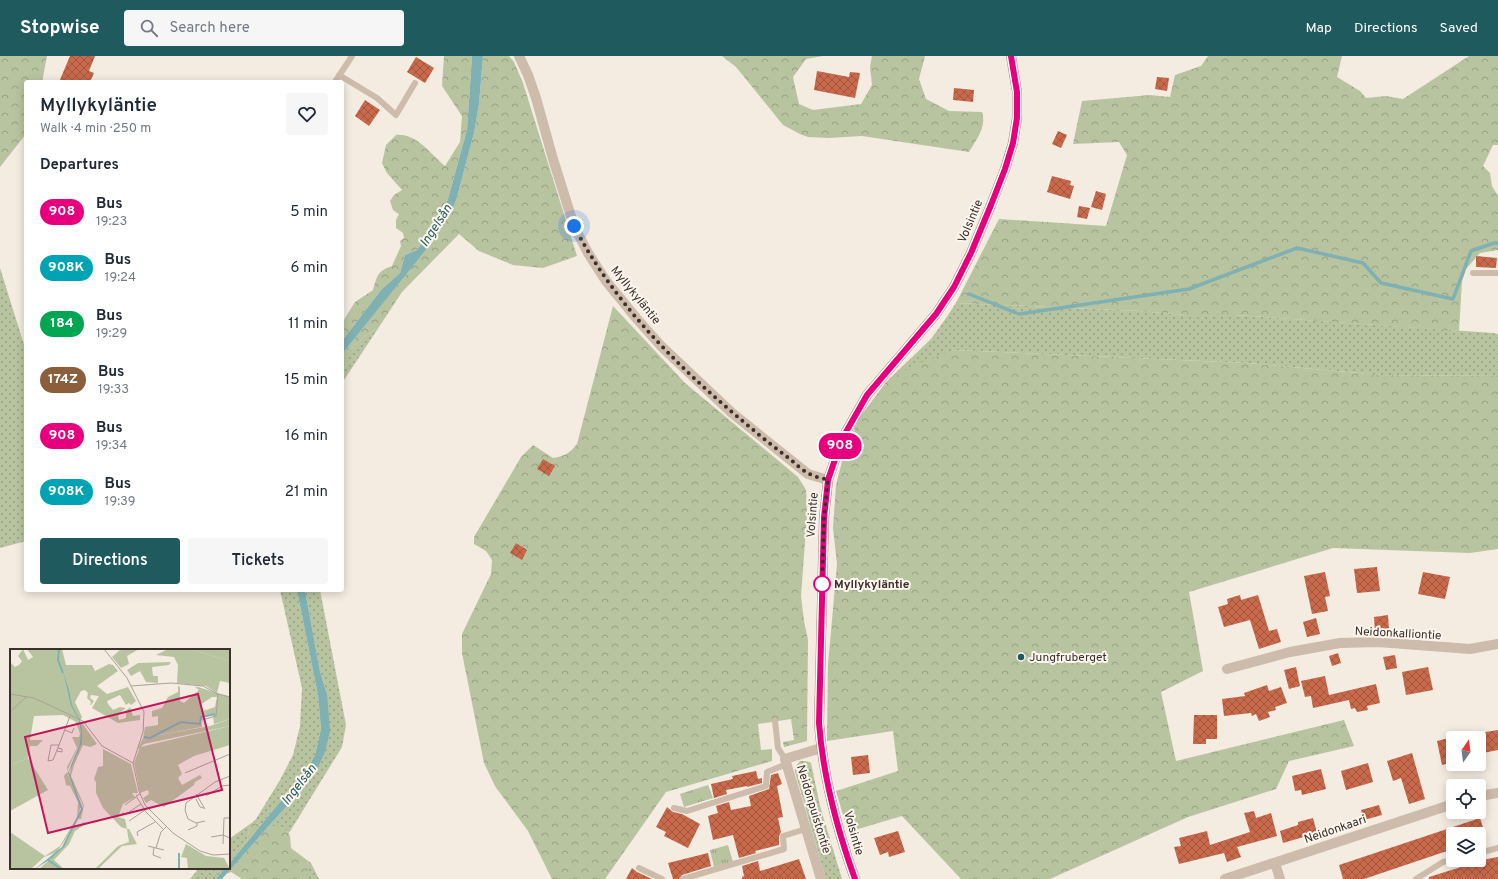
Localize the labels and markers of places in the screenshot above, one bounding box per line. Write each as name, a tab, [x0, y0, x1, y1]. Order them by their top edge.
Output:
marker: Myllykyläntie	[813, 575, 831, 593]
place label: Myllykyläntie	[834, 577, 910, 593]
place label: Jungfruberget	[1029, 650, 1107, 666]
marker: Jungfruberget	[1016, 652, 1026, 662]

